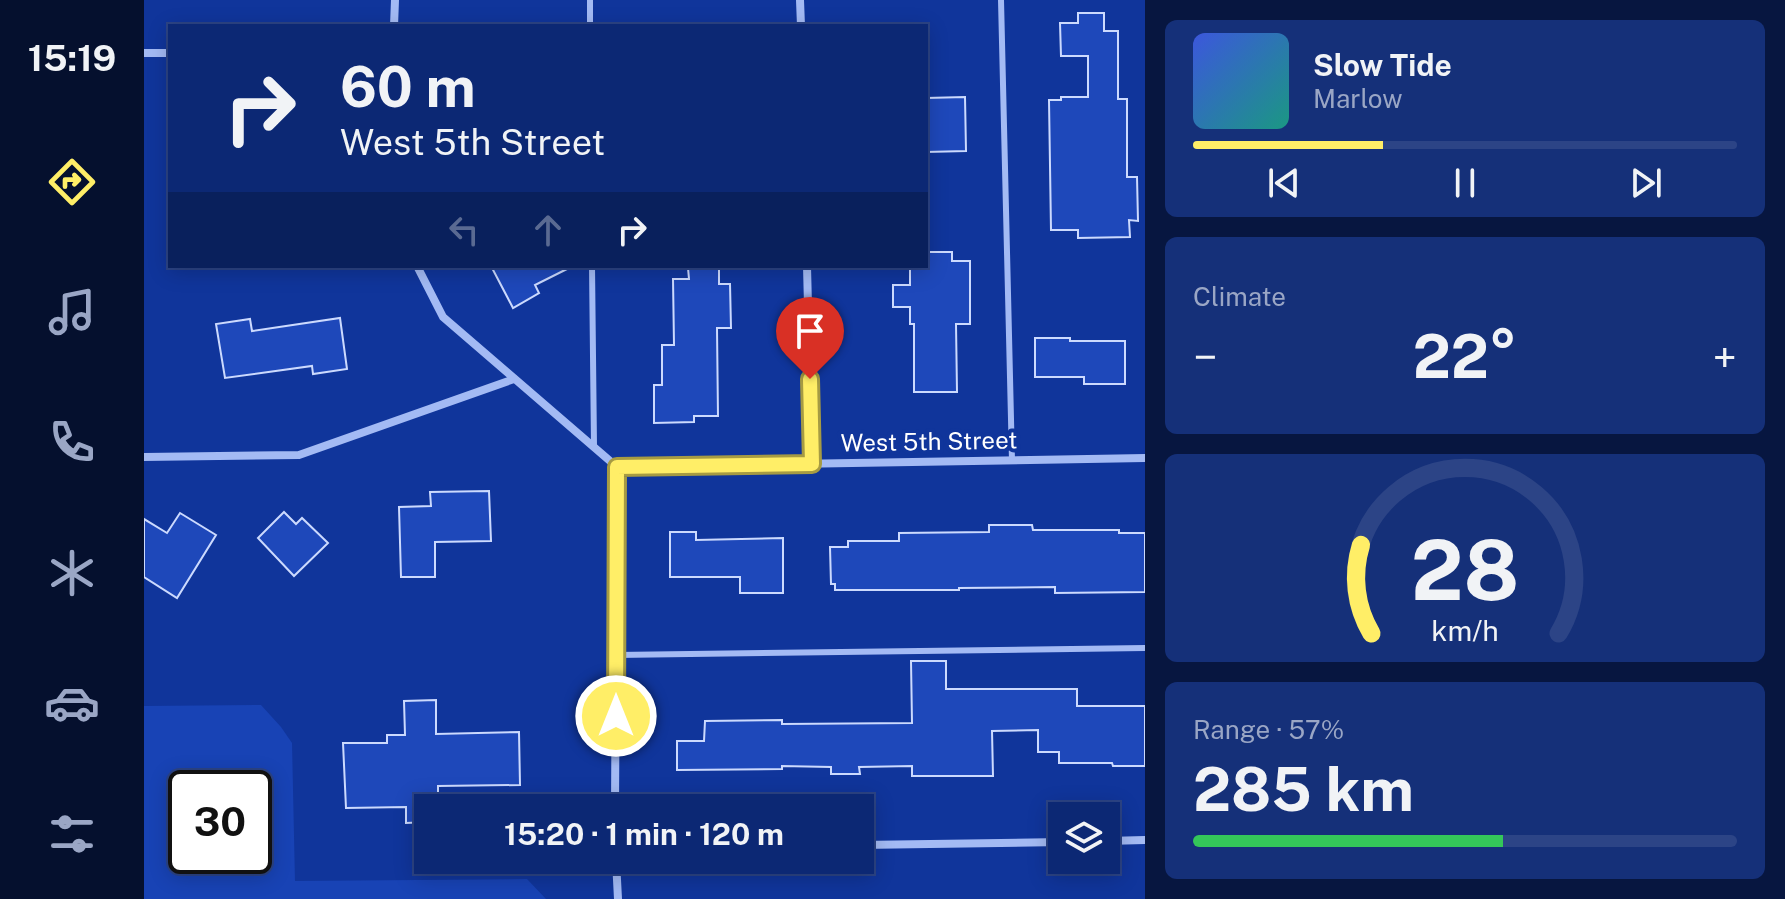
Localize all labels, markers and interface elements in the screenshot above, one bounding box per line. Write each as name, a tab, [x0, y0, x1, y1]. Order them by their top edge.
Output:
text: 15:19	[28, 37, 116, 79]
text: Slow Tide	[1313, 47, 1452, 83]
text: 60 m	[340, 54, 476, 120]
icon: right	[208, 56, 312, 160]
text: Marlow	[1313, 83, 1403, 114]
text: West 5th Street	[340, 121, 605, 163]
icon: directions	[44, 154, 100, 210]
icon: previous	[1262, 161, 1306, 205]
icon: pause	[1443, 161, 1487, 205]
icon: next	[1624, 161, 1668, 205]
icon: left	[442, 208, 486, 252]
icon: ahead	[526, 208, 570, 252]
icon: right	[610, 208, 654, 252]
text: Climate	[1193, 281, 1286, 312]
icon: music	[44, 284, 100, 340]
pin	[776, 297, 844, 379]
icon: arrive	[788, 309, 832, 353]
text: 22°	[1413, 321, 1517, 392]
text: −	[1193, 331, 1217, 383]
text: +	[1713, 331, 1737, 383]
icon: phone	[44, 414, 100, 470]
street label: West 5th Street	[840, 425, 1018, 457]
text: 28	[1411, 521, 1519, 619]
icon: climate	[44, 545, 100, 601]
text: km/h	[1431, 614, 1499, 647]
position arrow	[574, 674, 658, 758]
icon: car	[44, 675, 100, 731]
text: Range · 57%	[1193, 714, 1344, 745]
text: 285 km	[1193, 754, 1414, 825]
speed limit sign: 30	[168, 770, 272, 874]
map controls	[1048, 802, 1120, 874]
button: layers	[1048, 802, 1120, 874]
icon: filters	[44, 806, 100, 862]
text: 15:20 · 1 min · 120 m	[504, 816, 784, 852]

